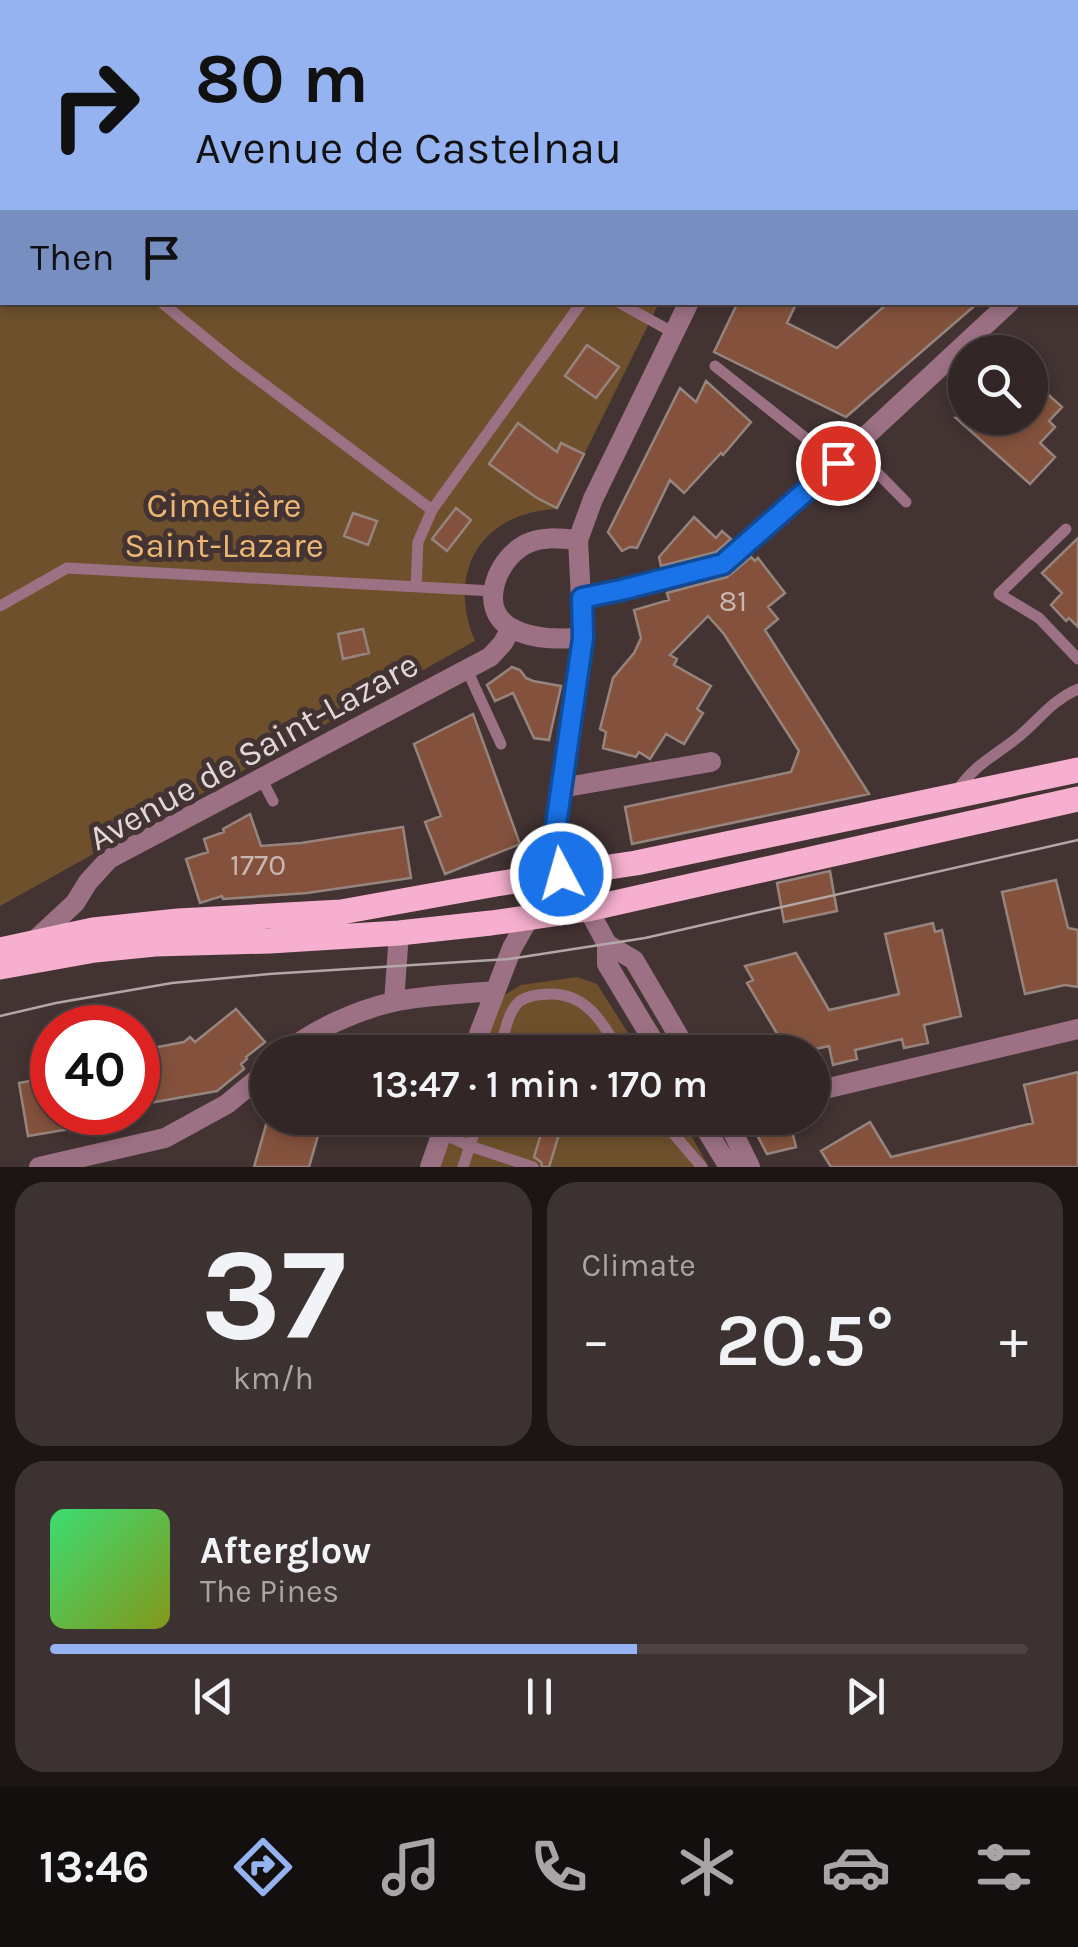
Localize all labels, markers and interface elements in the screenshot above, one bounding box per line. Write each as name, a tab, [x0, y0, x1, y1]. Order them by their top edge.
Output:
text: 80 m	[195, 38, 369, 120]
icon: right	[30, 40, 160, 170]
text: Avenue de Castelnau	[195, 122, 622, 174]
icon: arrive	[134, 230, 189, 285]
text: Then	[30, 235, 114, 280]
map controls	[948, 335, 1048, 435]
button: search	[948, 335, 1048, 435]
pin	[796, 421, 881, 506]
icon: arrive	[811, 436, 866, 491]
park label: Cimetière Saint-Lazare	[124, 485, 324, 566]
house number: 81	[719, 583, 747, 619]
street label: Avenue de Saint-Lazare	[82, 644, 425, 859]
position arrow	[509, 822, 613, 926]
house number: 1770	[230, 847, 286, 883]
speed limit sign: 40	[30, 1005, 160, 1135]
text: 13:47 · 1 min · 170 m	[372, 1062, 708, 1107]
text: 37	[200, 1219, 346, 1371]
text: Climate	[582, 1247, 696, 1284]
text: 20.5°	[716, 1296, 894, 1384]
text: −	[582, 1308, 610, 1372]
text: +	[999, 1308, 1028, 1372]
text: km/h	[233, 1360, 314, 1397]
text: Afterglow	[200, 1528, 371, 1573]
text: The Pines	[200, 1573, 339, 1610]
icon: previous	[186, 1669, 241, 1724]
icon: pause	[512, 1669, 567, 1724]
icon: next	[838, 1669, 893, 1724]
icon: directions	[228, 1832, 298, 1902]
icon: music	[376, 1832, 446, 1902]
icon: phone	[524, 1832, 594, 1902]
icon: climate	[672, 1832, 742, 1902]
icon: car	[821, 1832, 891, 1902]
icon: filters	[969, 1832, 1039, 1902]
text: 13:46	[39, 1841, 149, 1893]

